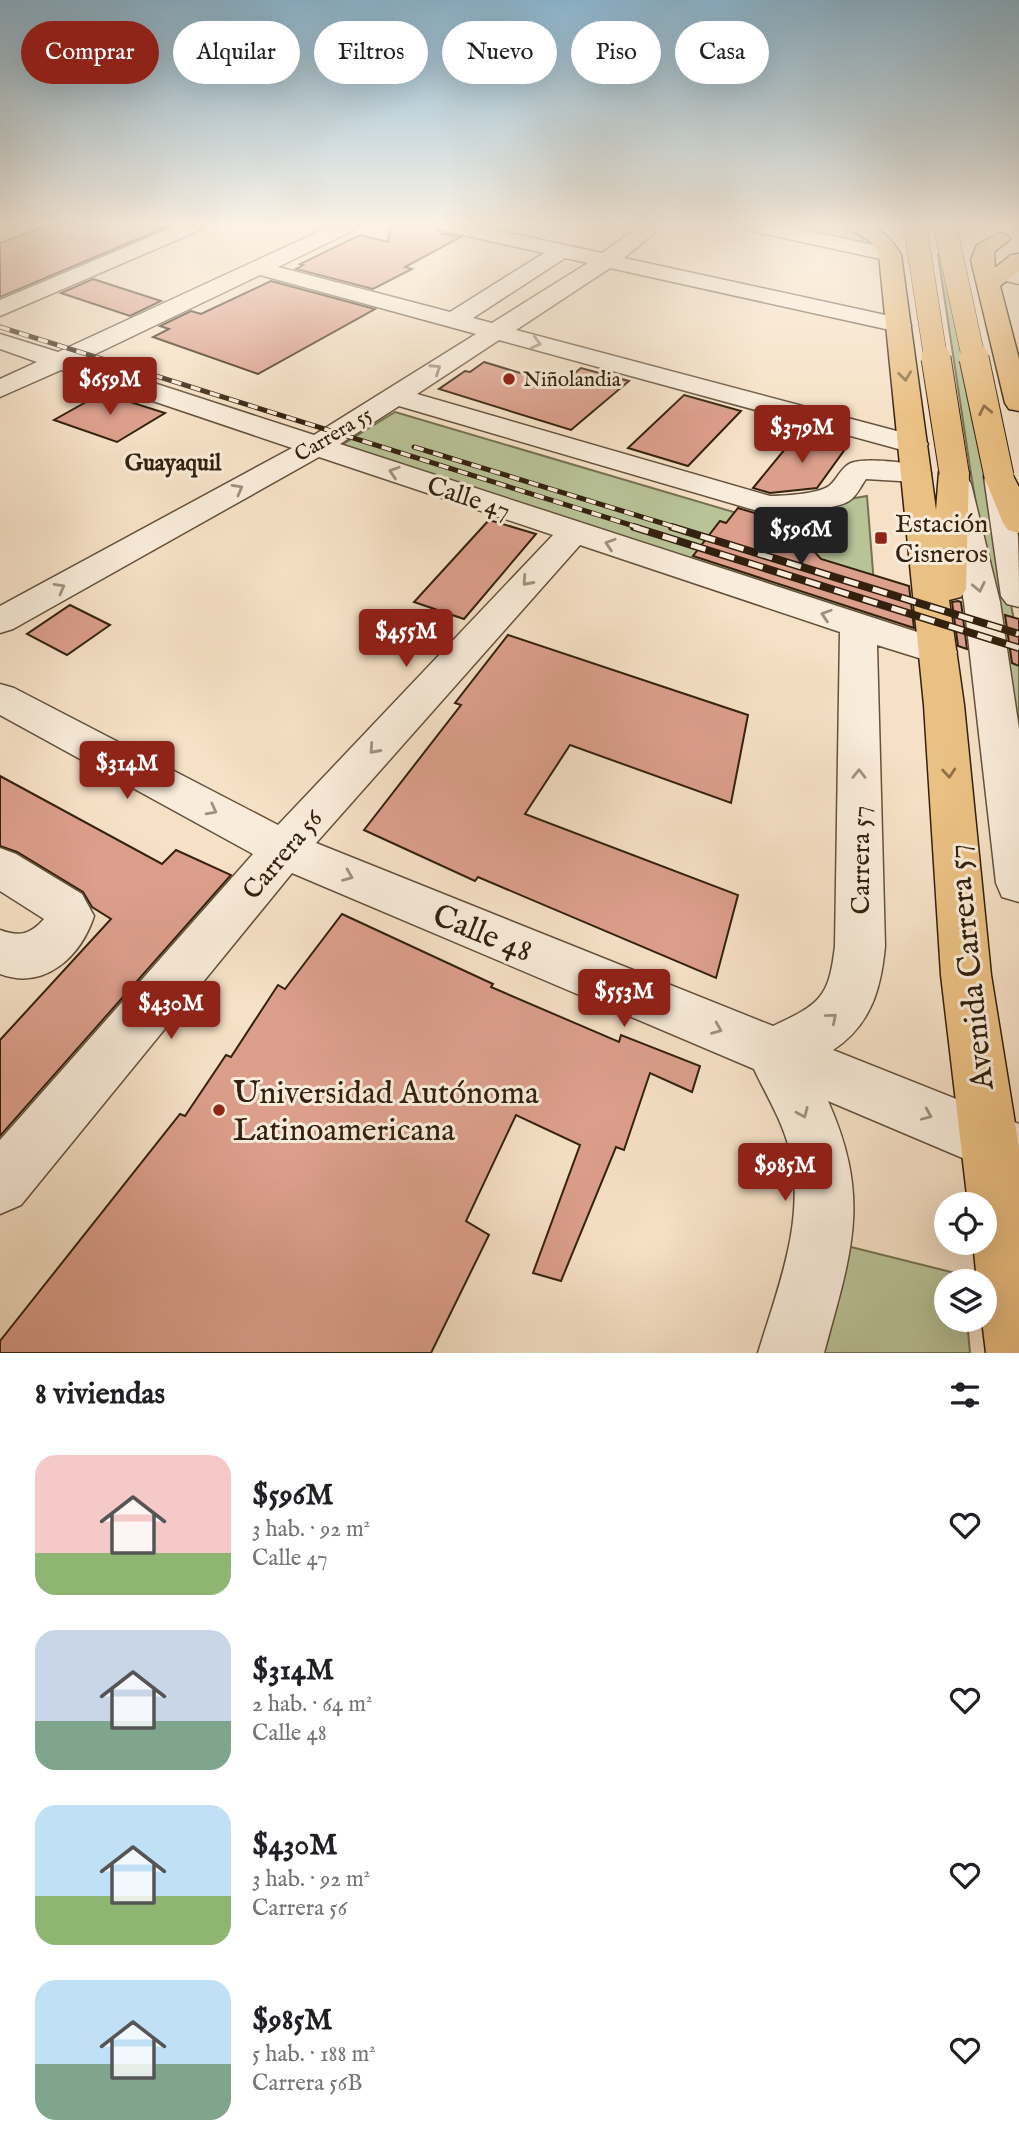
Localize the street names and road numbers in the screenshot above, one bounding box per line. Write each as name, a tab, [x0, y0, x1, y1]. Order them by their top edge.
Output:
street label: Carrera 55	[290, 401, 378, 469]
street label: Calle 47	[423, 469, 514, 527]
street label: Carrera 56	[236, 802, 331, 907]
street label: Carrera 57	[845, 806, 878, 914]
street label: Avenida Carrera 57	[938, 842, 1005, 1093]
street label: Calle 48	[426, 896, 538, 973]

